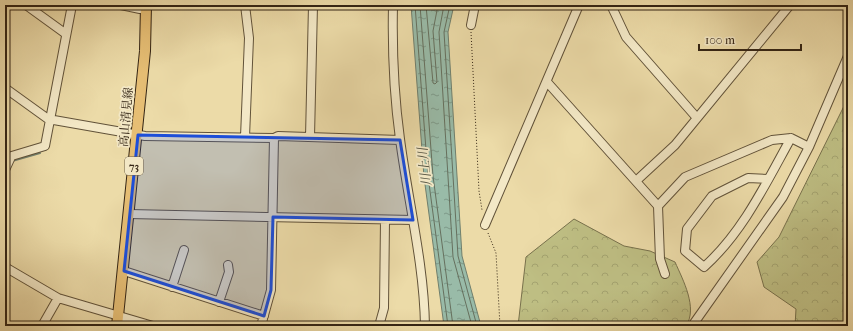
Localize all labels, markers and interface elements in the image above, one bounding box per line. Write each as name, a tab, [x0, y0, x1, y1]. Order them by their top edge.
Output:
scale bar	[699, 26, 801, 52]
text: 100 m	[705, 33, 735, 47]
street label: 高山清見線	[116, 86, 136, 148]
water label: 川上川	[414, 145, 434, 187]
road number: 73	[125, 157, 143, 175]

